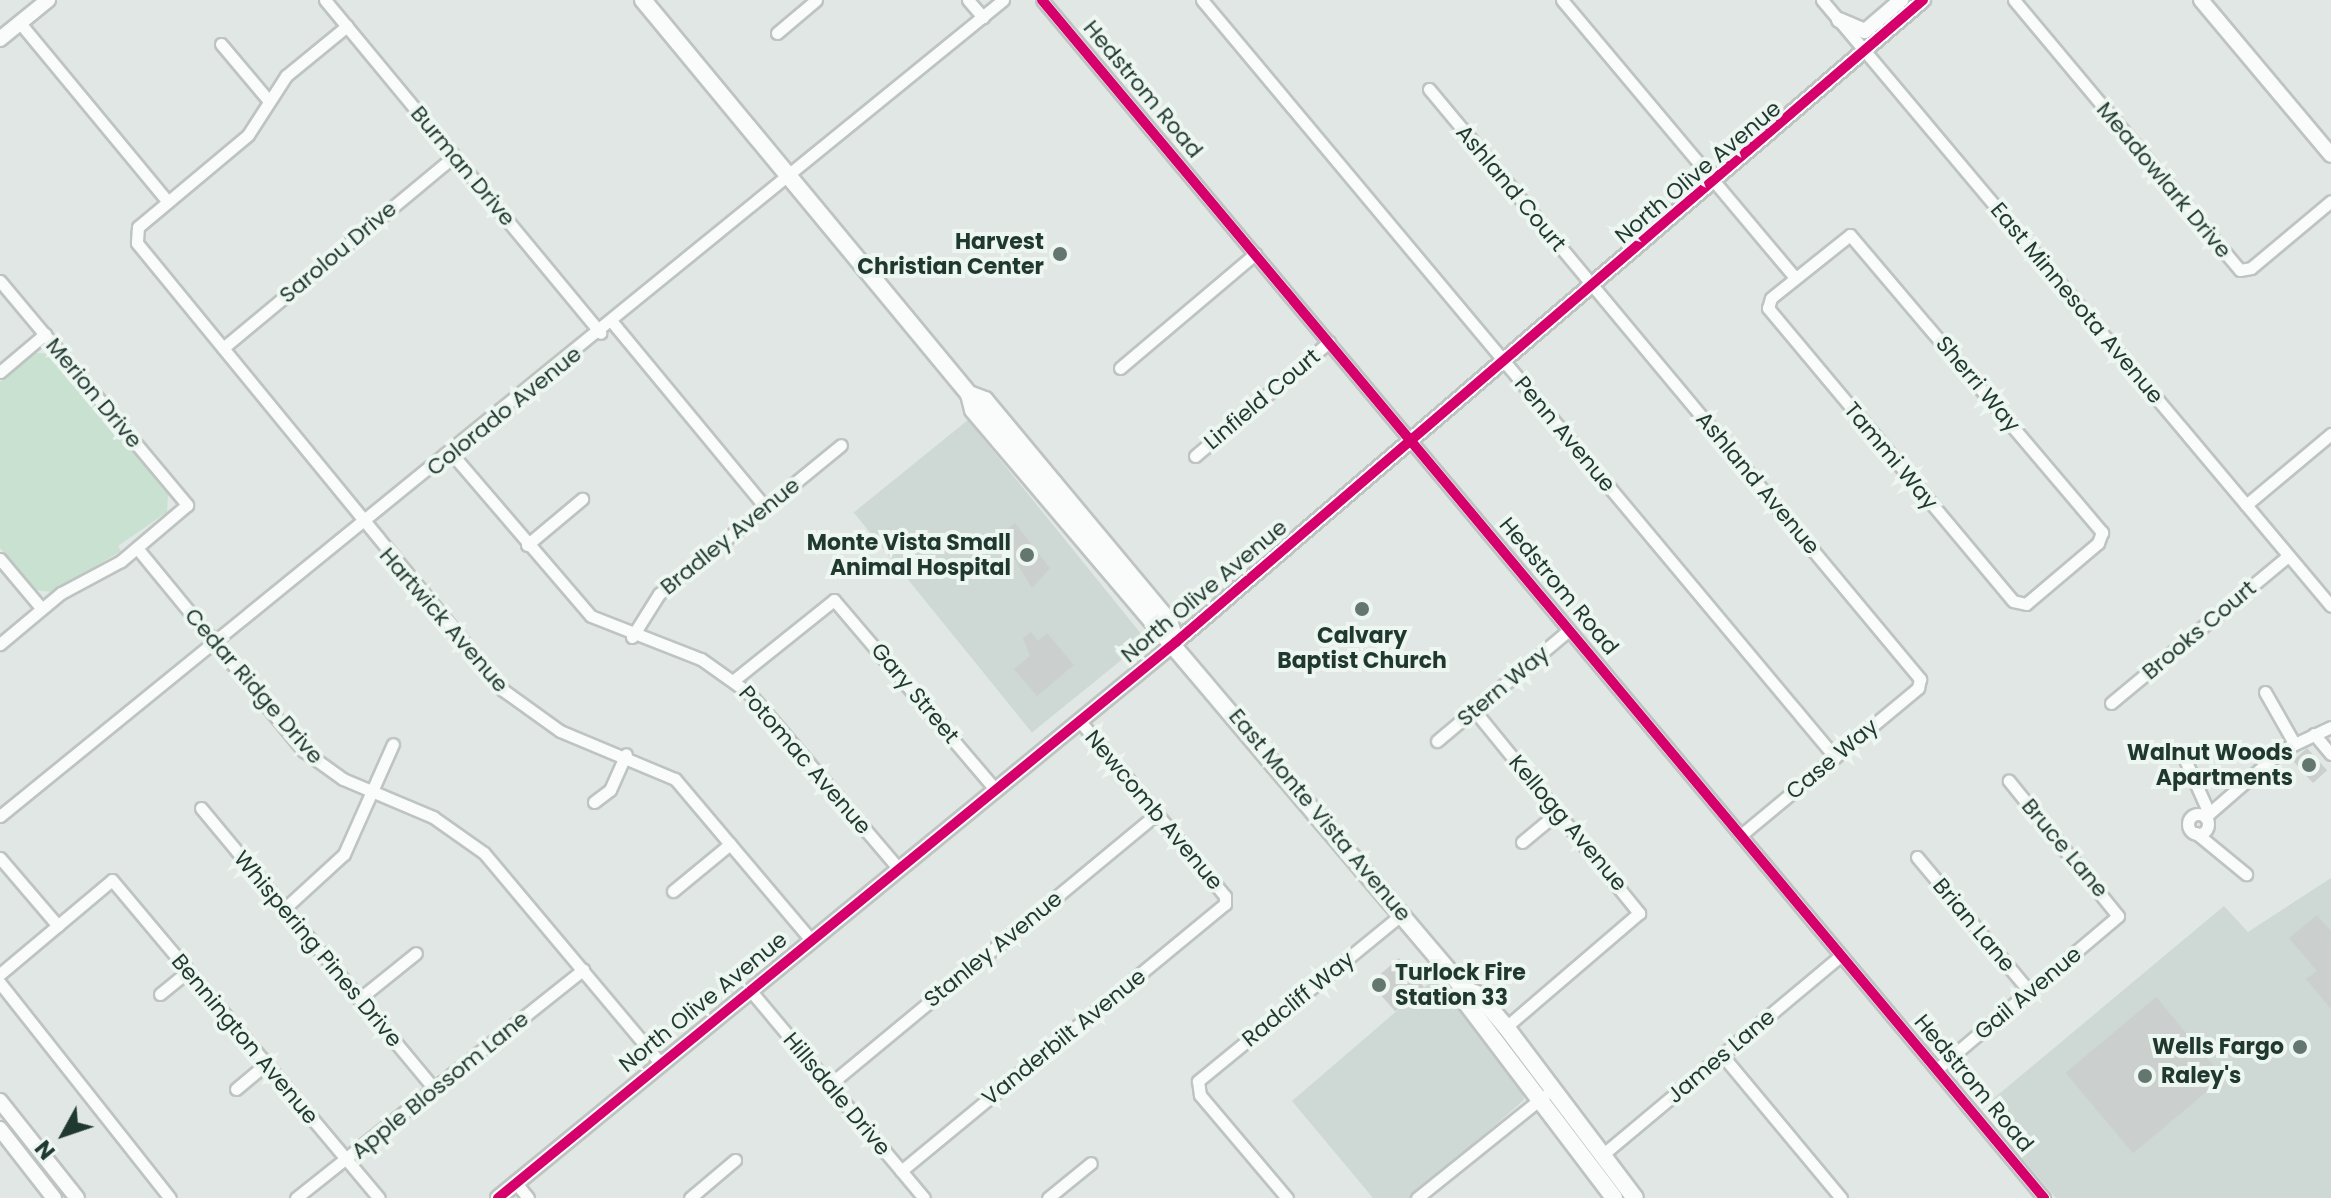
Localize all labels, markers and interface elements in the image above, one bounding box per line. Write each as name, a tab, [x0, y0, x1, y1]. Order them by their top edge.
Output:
street label: Hedstrom Road	[1078, 15, 1208, 163]
street label: North Olive Avenue	[1610, 95, 1786, 249]
street label: Meadowlark Drive	[2091, 97, 2237, 263]
street label: Burman Drive	[405, 101, 521, 231]
street label: Ashland Court	[1450, 119, 1572, 257]
street label: Sarolou Drive	[274, 195, 402, 309]
street label: East Minnesota Avenue	[1985, 197, 2169, 409]
place label: Harvest Christian Center	[857, 228, 1044, 280]
marker: Harvest Christian Center	[1051, 245, 1069, 263]
street label: Sherri Way	[1930, 331, 2026, 437]
street label: Merion Drive	[40, 333, 148, 453]
street label: Colorado Avenue	[421, 341, 587, 481]
street label: Linfield Court	[1199, 343, 1325, 455]
street label: Penn Avenue	[1509, 371, 1621, 497]
street label: Tammi Way	[1838, 397, 1944, 515]
street label: Ashland Avenue	[1691, 406, 1825, 560]
street label: Bradley Avenue	[655, 472, 805, 600]
street label: Hedstrom Road	[1494, 512, 1624, 660]
street label: North Olive Avenue	[1116, 514, 1292, 668]
place label: Monte Vista Small Animal Hospital	[807, 529, 1011, 580]
street label: Hartwick Avenue	[374, 542, 514, 698]
marker: Monte Vista Small Animal Hospital	[1018, 546, 1036, 564]
street label: Brooks Court	[2137, 575, 2261, 685]
marker: Calvary Baptist Church	[1353, 600, 1371, 618]
street label: Cedar Ridge Drive	[179, 603, 329, 769]
place label: Calvary Baptist Church	[1277, 622, 1447, 674]
street label: Gary Street	[865, 637, 965, 749]
street label: Stern Way	[1452, 640, 1554, 732]
street label: Potomac Avenue	[733, 680, 877, 840]
street label: East Monte Vista Avenue	[1223, 703, 1417, 927]
street label: Case Way	[1781, 713, 1883, 805]
street label: Newcomb Avenue	[1079, 725, 1229, 895]
place label: Walnut Woods Apartments	[2127, 739, 2293, 790]
street label: Kellogg Avenue	[1503, 749, 1633, 897]
marker: Walnut Woods Apartments	[2300, 756, 2318, 774]
street label: Bruce Lane	[2016, 793, 2114, 903]
street label: Whispering Pines Drive	[228, 846, 408, 1052]
street label: Brian Lane	[1927, 873, 2021, 977]
street label: Stanley Avenue	[919, 885, 1067, 1013]
street label: North Olive Avenue	[614, 926, 792, 1078]
street label: Gail Avenue	[1969, 941, 2087, 1045]
street label: Radcliff Way	[1237, 946, 1359, 1052]
street label: Bennington Avenue	[166, 948, 324, 1130]
place label: Turlock Fire Station 33	[1395, 959, 1526, 1010]
street label: Vanderbilt Avenue	[977, 963, 1151, 1111]
marker: Turlock Fire Station 33	[1370, 976, 1388, 994]
street label: James Lane	[1662, 1003, 1780, 1109]
street label: Apple Blossom Lane	[346, 1005, 534, 1165]
street label: Hedstrom Road	[1909, 1009, 2039, 1157]
street label: Hillsdale Drive	[778, 1027, 896, 1161]
place label: Wells Fargo	[2152, 1034, 2284, 1060]
marker: Wells Fargo	[2291, 1038, 2309, 1056]
place label: Raley's	[2161, 1063, 2241, 1089]
marker: Raley's	[2136, 1067, 2154, 1085]
north arrow	[24, 1094, 104, 1174]
text: N	[28, 1133, 62, 1166]

